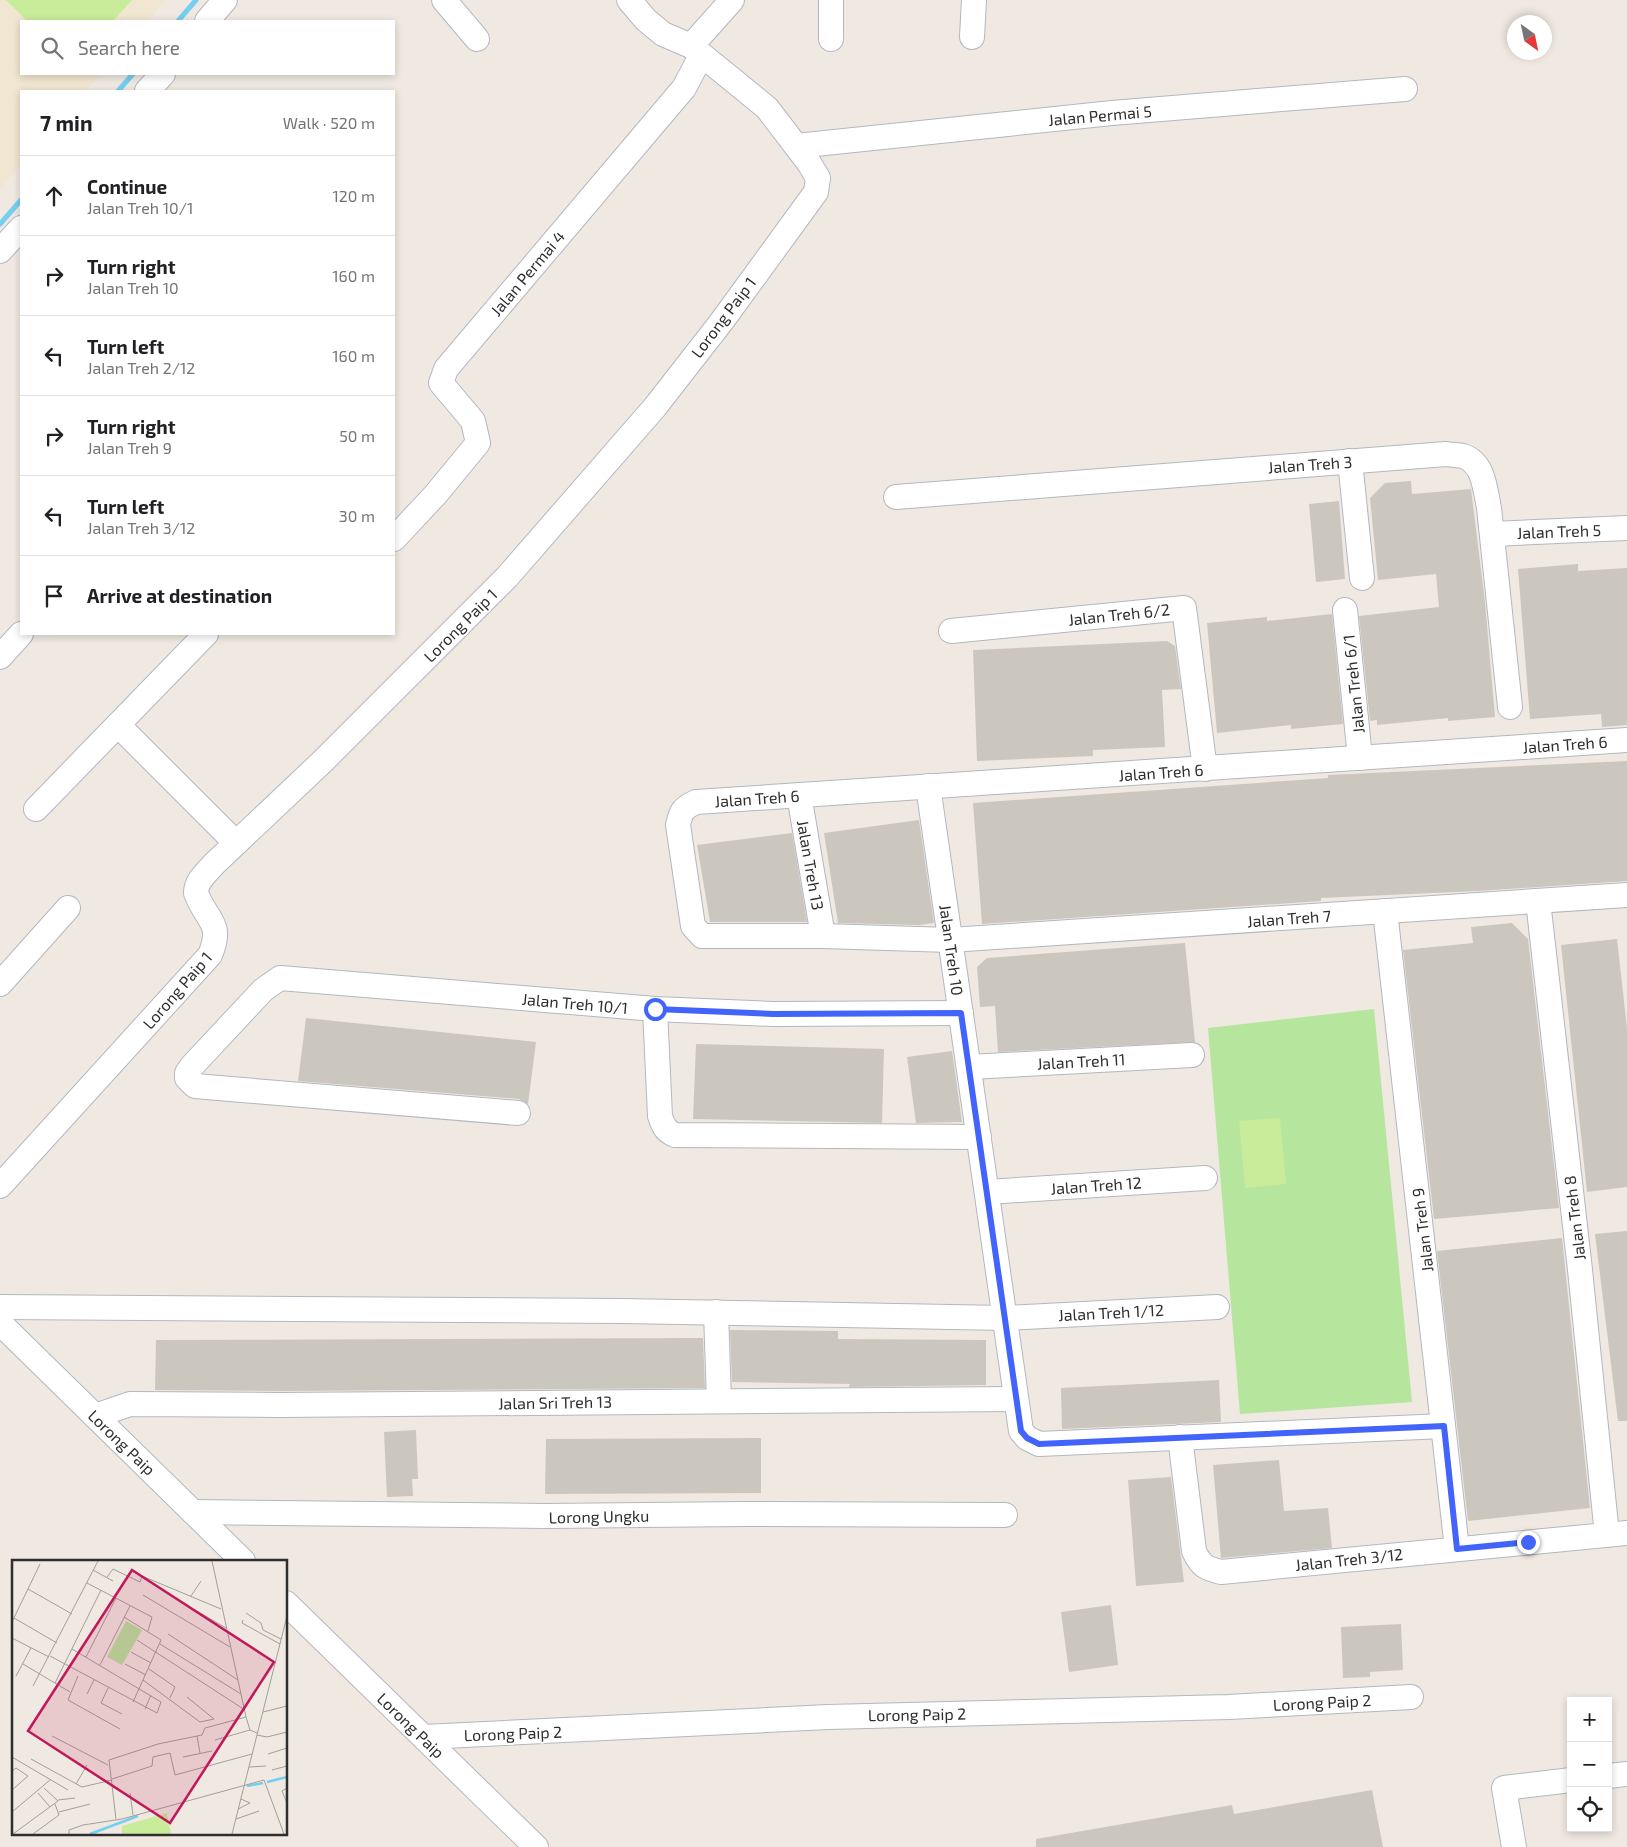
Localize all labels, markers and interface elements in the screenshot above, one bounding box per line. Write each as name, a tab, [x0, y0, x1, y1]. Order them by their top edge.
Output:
north arrow	[1507, 15, 1552, 60]
search box	[20, 20, 395, 75]
icon: search	[38, 34, 66, 62]
text: Search here	[78, 36, 180, 59]
street label: Jalan Permai 5	[1047, 101, 1153, 129]
text: 7 min	[40, 110, 93, 135]
text: Walk · 520 m	[283, 113, 375, 132]
text: Continue	[87, 175, 167, 198]
icon: ahead	[40, 182, 68, 210]
text: 120 m	[332, 186, 375, 205]
text: Jalan Treh 10/1	[87, 198, 193, 217]
street label: Jalan Permai 4	[486, 226, 568, 319]
text: Turn right	[87, 255, 175, 278]
icon: right	[40, 262, 68, 290]
text: 160 m	[332, 266, 375, 285]
street label: Lorong Paip 1	[687, 273, 759, 361]
text: Jalan Treh 10	[87, 278, 179, 297]
text: Turn left	[87, 335, 164, 358]
icon: left	[40, 342, 68, 370]
text: 160 m	[332, 346, 375, 365]
text: Jalan Treh 2/12	[87, 358, 195, 377]
text: Turn right	[87, 415, 175, 438]
icon: right	[40, 422, 68, 450]
text: 50 m	[339, 426, 375, 445]
text: Jalan Treh 9	[87, 438, 172, 457]
street label: Jalan Treh 3	[1267, 452, 1353, 476]
text: Turn left	[87, 495, 164, 518]
icon: left	[40, 502, 68, 530]
text: 30 m	[339, 506, 375, 525]
text: Jalan Treh 3/12	[87, 518, 195, 537]
street label: Jalan Treh 5	[1517, 520, 1601, 542]
icon: arrive	[40, 582, 68, 610]
text: Arrive at destination	[87, 584, 272, 607]
street label: Lorong Paip 1	[419, 584, 501, 666]
street label: Jalan Treh 6/2	[1067, 599, 1171, 629]
street label: Jalan Treh 6/1	[1338, 634, 1368, 734]
street label: Jalan Treh 6	[1522, 732, 1608, 756]
street label: Jalan Treh 6	[1118, 760, 1204, 784]
street label: Jalan Treh 6	[714, 786, 800, 810]
street label: Jalan Treh 13	[794, 819, 828, 911]
street label: Jalan Treh 10	[936, 903, 968, 997]
street label: Jalan Treh 7	[1246, 906, 1332, 930]
street label: Lorong Paip 1	[138, 948, 216, 1032]
street label: Jalan Treh 10/1	[521, 989, 629, 1017]
route start	[644, 998, 667, 1021]
street label: Jalan Treh 11	[1036, 1049, 1126, 1073]
street label: Jalan Treh 12	[1050, 1172, 1142, 1198]
street label: Jalan Treh 8	[1559, 1174, 1589, 1262]
street label: Jalan Treh 9	[1407, 1187, 1437, 1273]
street label: Jalan Treh 1/12	[1058, 1300, 1164, 1324]
street label: Jalan Sri Treh 13	[498, 1392, 612, 1412]
street label: Lorong Paip	[85, 1405, 159, 1479]
street label: Lorong Ungku	[549, 1506, 649, 1526]
route end	[1517, 1531, 1540, 1554]
street label: Jalan Treh 3/12	[1294, 1544, 1404, 1574]
inset map	[12, 1560, 288, 1834]
street label: Lorong Paip	[374, 1688, 448, 1762]
street label: Lorong Paip 2	[1272, 1690, 1372, 1714]
map controls	[1567, 1697, 1612, 1832]
button: +	[1567, 1697, 1612, 1742]
street label: Lorong Paip 2	[868, 1704, 966, 1724]
street label: Lorong Paip 2	[464, 1722, 562, 1744]
button: −	[1567, 1742, 1612, 1787]
button: locate	[1567, 1787, 1612, 1832]

